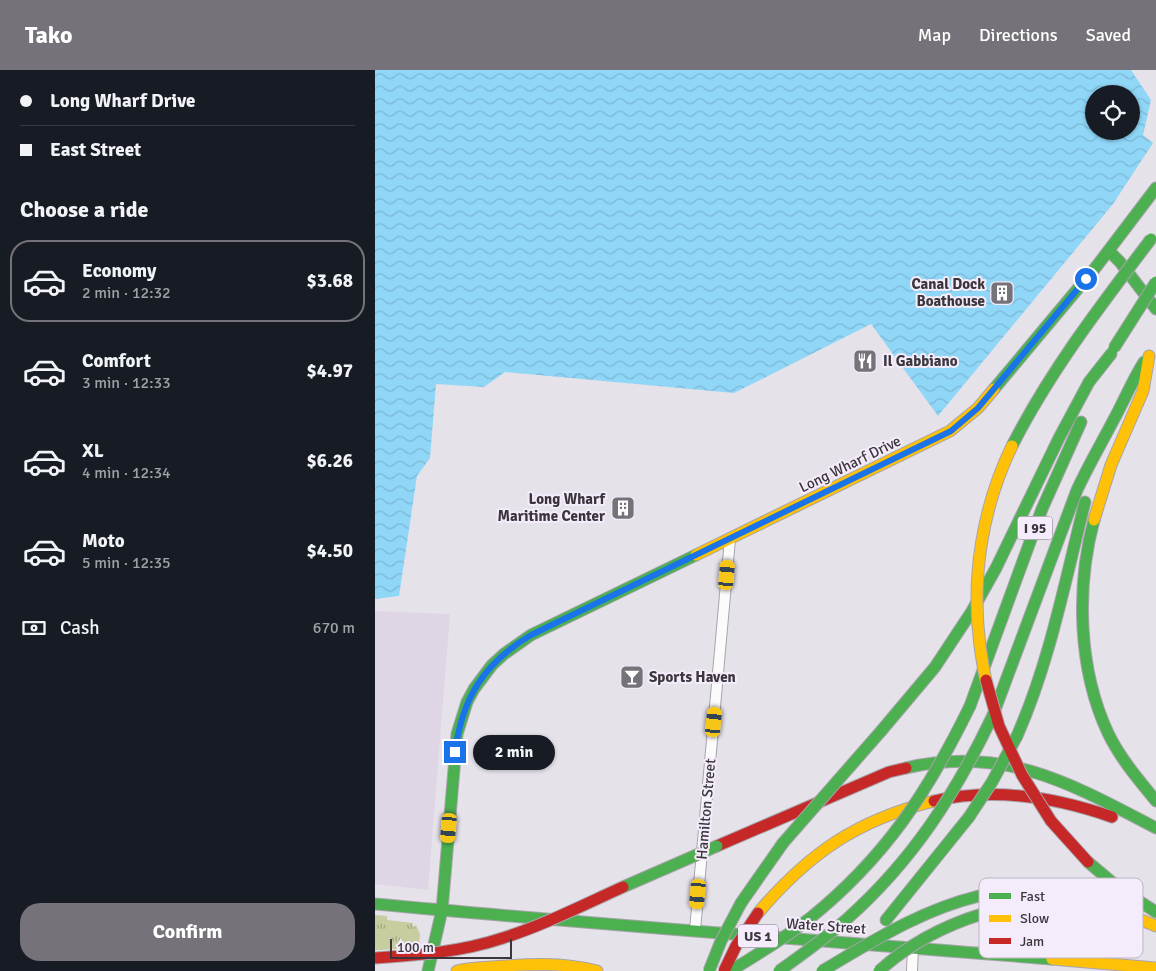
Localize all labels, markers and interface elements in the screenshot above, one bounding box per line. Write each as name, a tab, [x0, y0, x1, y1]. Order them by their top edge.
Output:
text: Tako	[25, 20, 73, 50]
text: Map	[918, 24, 951, 46]
text: Directions	[979, 24, 1058, 46]
text: Saved	[1086, 24, 1131, 46]
map controls	[1085, 85, 1140, 140]
button: locate	[1085, 85, 1140, 140]
text: Long Wharf Drive	[50, 89, 196, 113]
text: East Street	[50, 138, 141, 162]
text: Choose a ride	[20, 196, 148, 223]
icon: car	[22, 259, 67, 304]
text: Economy	[82, 259, 156, 283]
route start	[1075, 268, 1097, 290]
text: $3.68	[307, 269, 353, 293]
place label: Canal Dock Boathouse	[911, 275, 985, 310]
building icon: Canal Dock Boathouse	[989, 280, 1015, 306]
text: 2 min · 12:32	[82, 283, 171, 303]
restaurant icon: Il Gabbiano	[852, 348, 878, 374]
icon: car	[22, 349, 67, 394]
text: Comfort	[82, 349, 151, 373]
place label: Il Gabbiano	[883, 352, 958, 370]
text: $4.97	[307, 359, 353, 383]
text: 3 min · 12:33	[82, 373, 171, 393]
street label: Long Wharf Drive	[796, 432, 904, 496]
icon: car	[22, 439, 67, 484]
text: XL	[82, 439, 104, 463]
text: $6.26	[307, 449, 353, 473]
text: 4 min · 12:34	[82, 463, 171, 483]
place label: Long Wharf Maritime Center	[498, 490, 607, 525]
building icon: Long Wharf Maritime Center	[610, 495, 636, 521]
road number: I 95	[1017, 516, 1053, 539]
icon: car	[22, 529, 67, 574]
text: Moto	[82, 529, 125, 553]
text: $4.50	[307, 539, 353, 563]
text: 5 min · 12:35	[82, 553, 171, 573]
car	[718, 559, 735, 591]
icon: cash	[20, 614, 48, 642]
text: Cash	[60, 616, 100, 640]
text: 670 m	[313, 618, 355, 638]
bar icon: Sports Haven	[619, 664, 645, 690]
place label: Sports Haven	[649, 668, 736, 686]
car	[704, 706, 723, 738]
callout: 2 min	[473, 734, 555, 770]
route end	[444, 741, 466, 763]
text: 2 min	[495, 742, 533, 762]
street label: Hamilton Street	[693, 758, 719, 860]
car	[440, 812, 457, 844]
car	[689, 878, 706, 910]
legend	[979, 878, 1143, 958]
text: Fast	[1020, 888, 1045, 905]
button: Confirm	[20, 903, 355, 961]
text: Slow	[1020, 910, 1049, 927]
street label: Water Street	[785, 914, 867, 938]
road number: US 1	[738, 924, 778, 948]
text: Jam	[1020, 933, 1044, 950]
scale bar	[390, 936, 513, 959]
text: 100 m	[397, 939, 434, 956]

